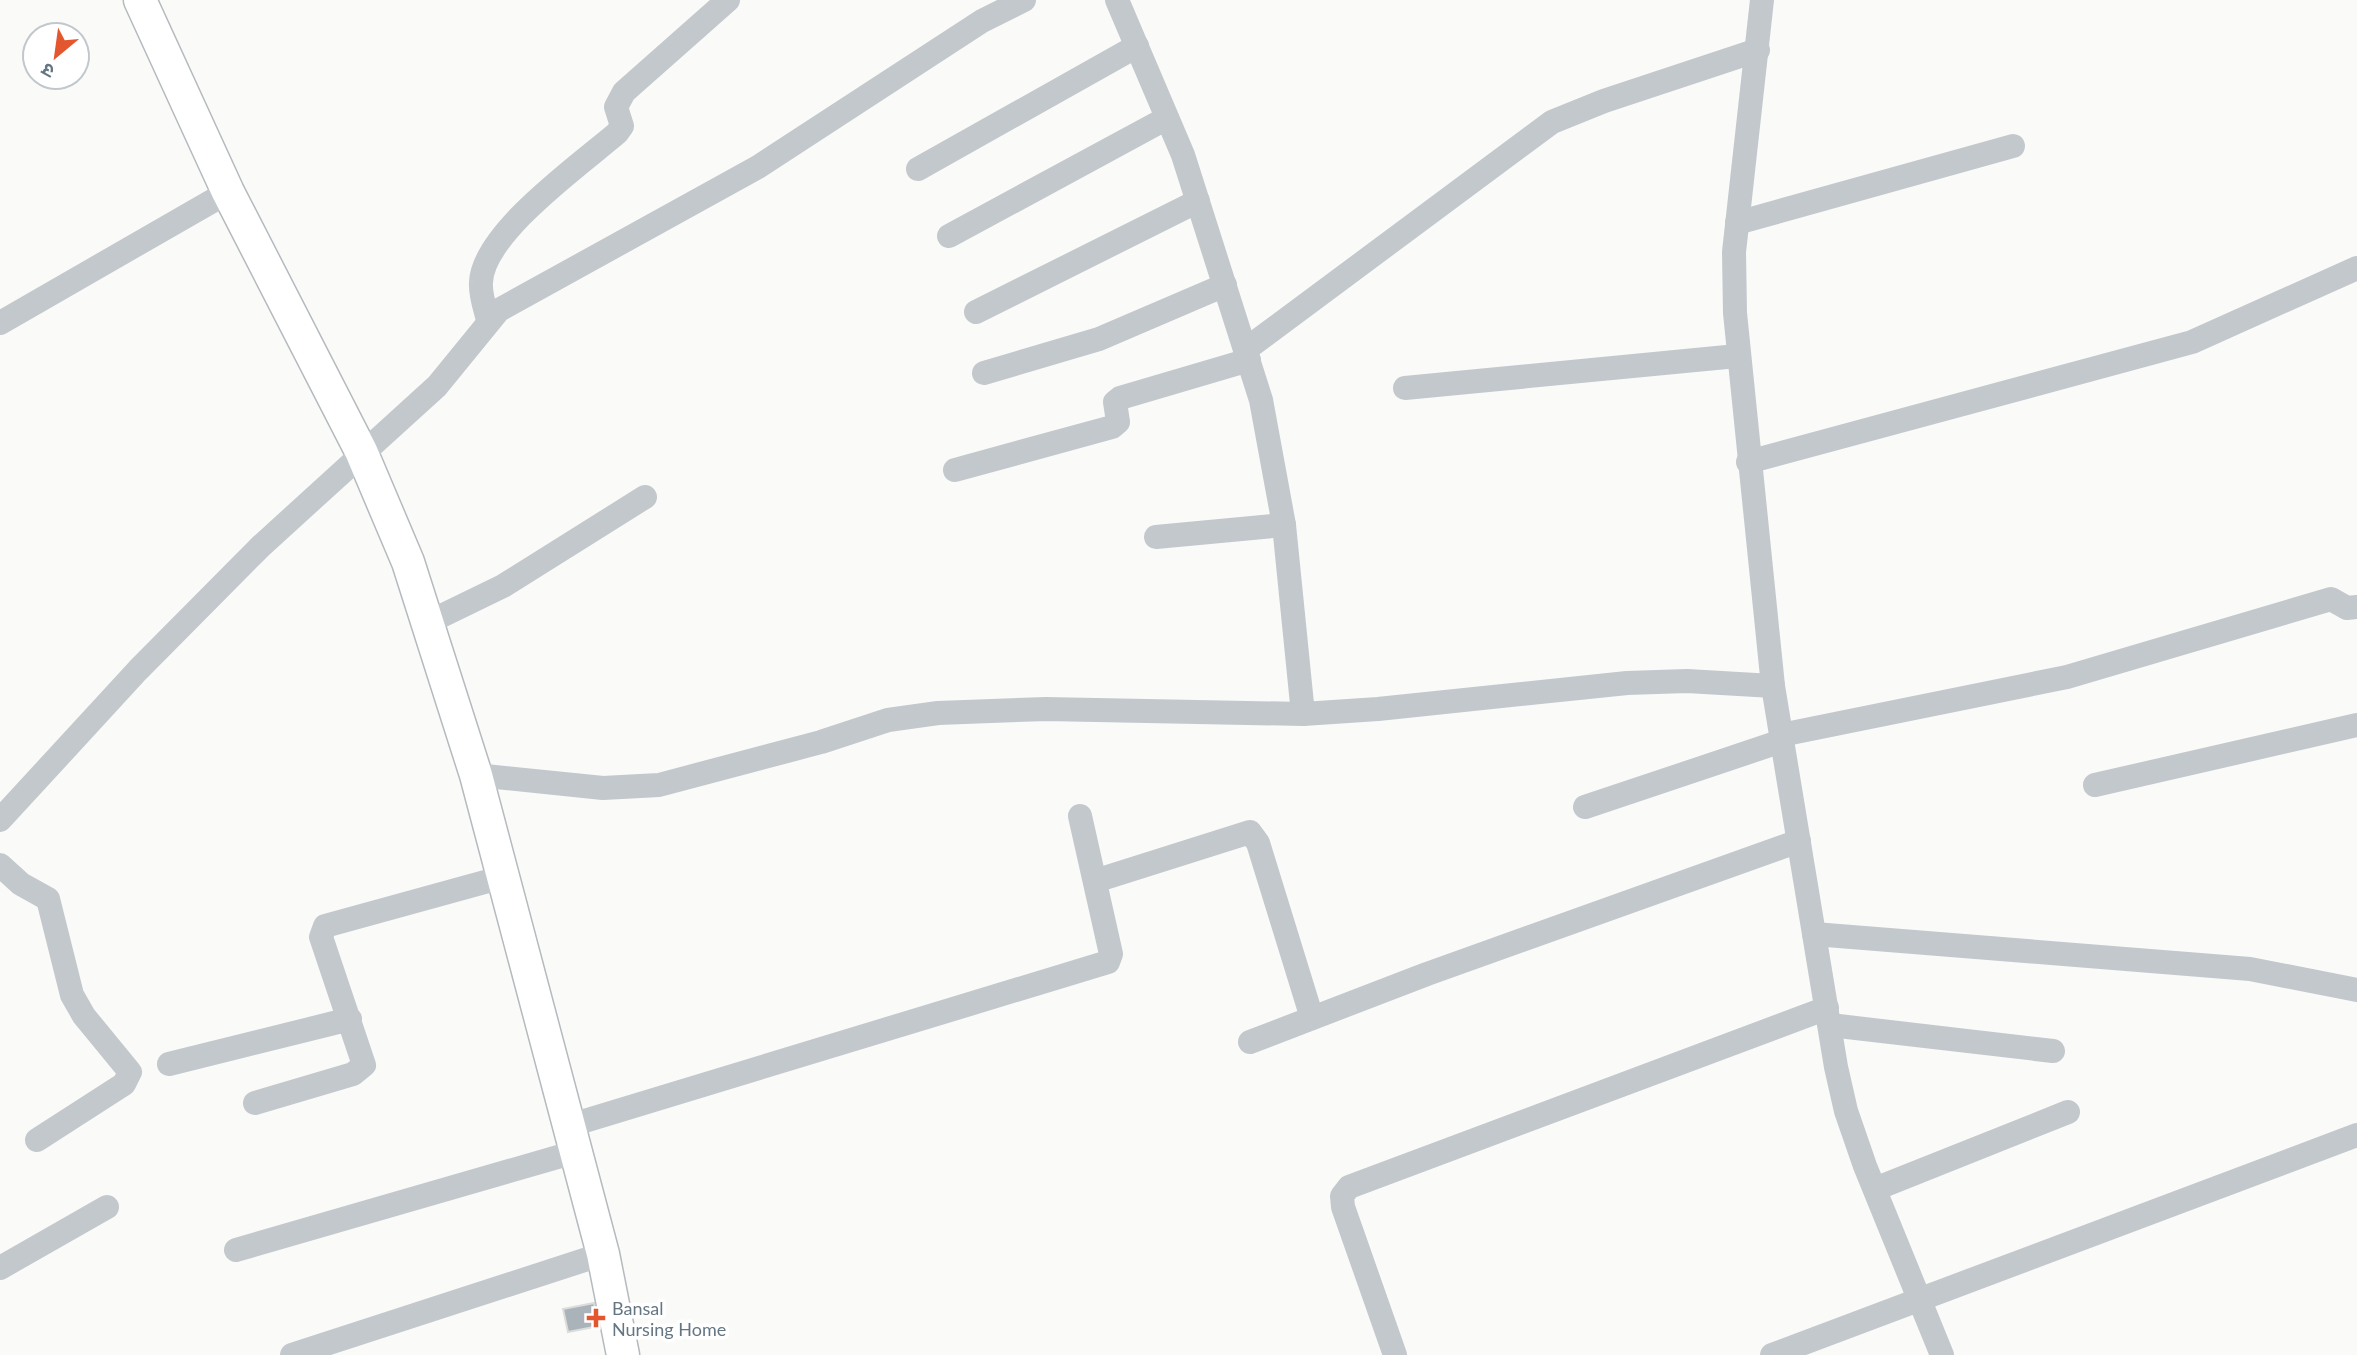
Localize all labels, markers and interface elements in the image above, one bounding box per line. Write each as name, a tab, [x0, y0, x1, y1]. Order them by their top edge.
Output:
north arrow	[21, 21, 91, 91]
text: उ	[36, 58, 58, 84]
place label: Bansal Nursing Home	[612, 1297, 726, 1340]
marker: Bansal Nursing Home	[586, 1308, 606, 1328]

